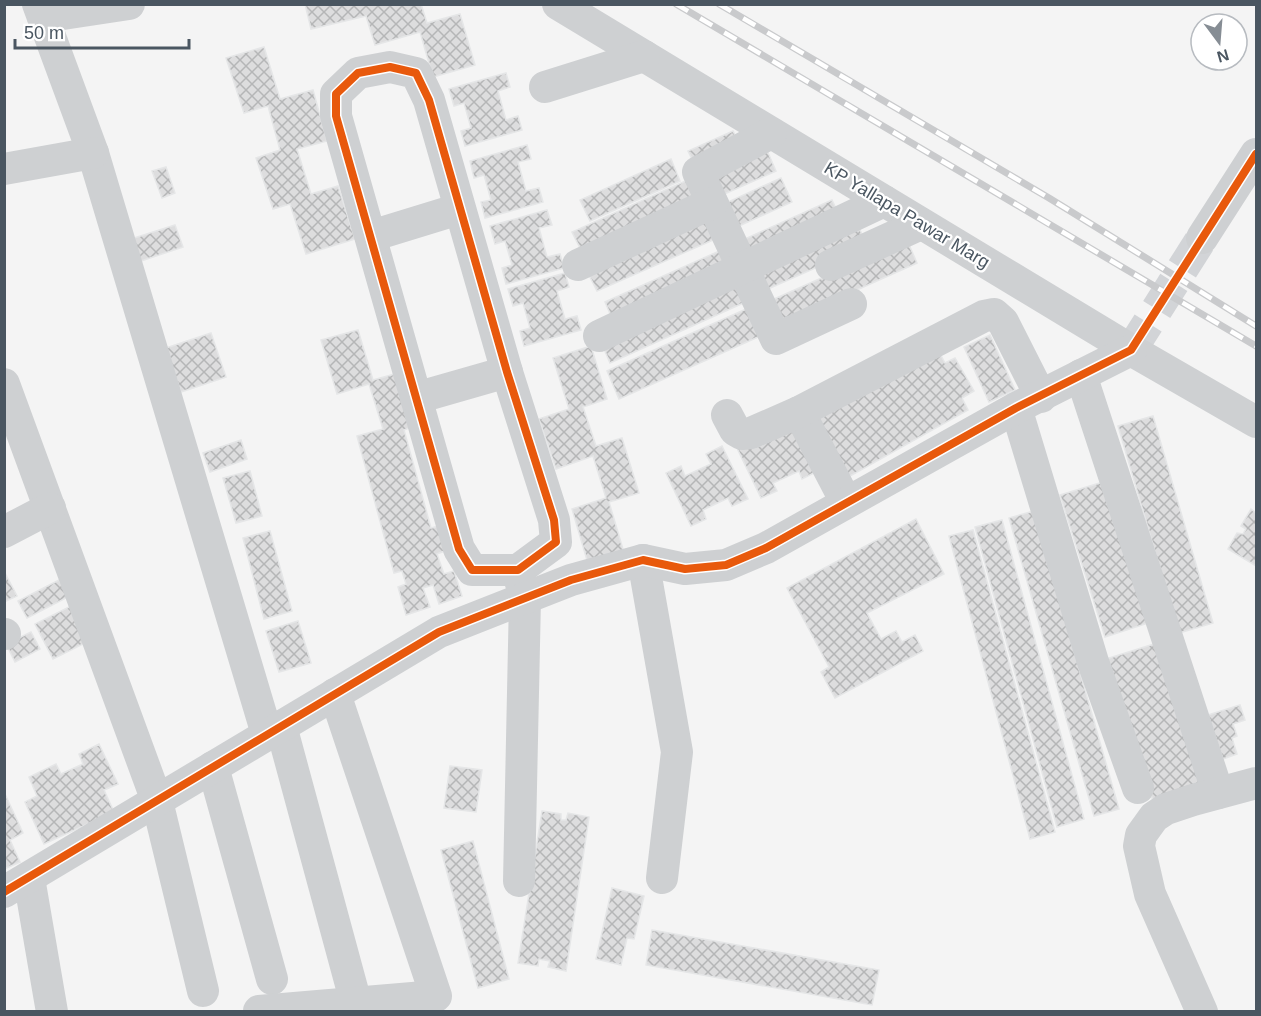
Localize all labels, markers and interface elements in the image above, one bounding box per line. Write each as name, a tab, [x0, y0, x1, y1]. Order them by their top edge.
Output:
scale bar	[15, 12, 189, 50]
north arrow	[1189, 12, 1249, 72]
text: 50 m	[24, 23, 64, 43]
text: N	[1215, 46, 1231, 66]
street label: KP Yallapa Pawar Marg	[821, 158, 993, 272]

